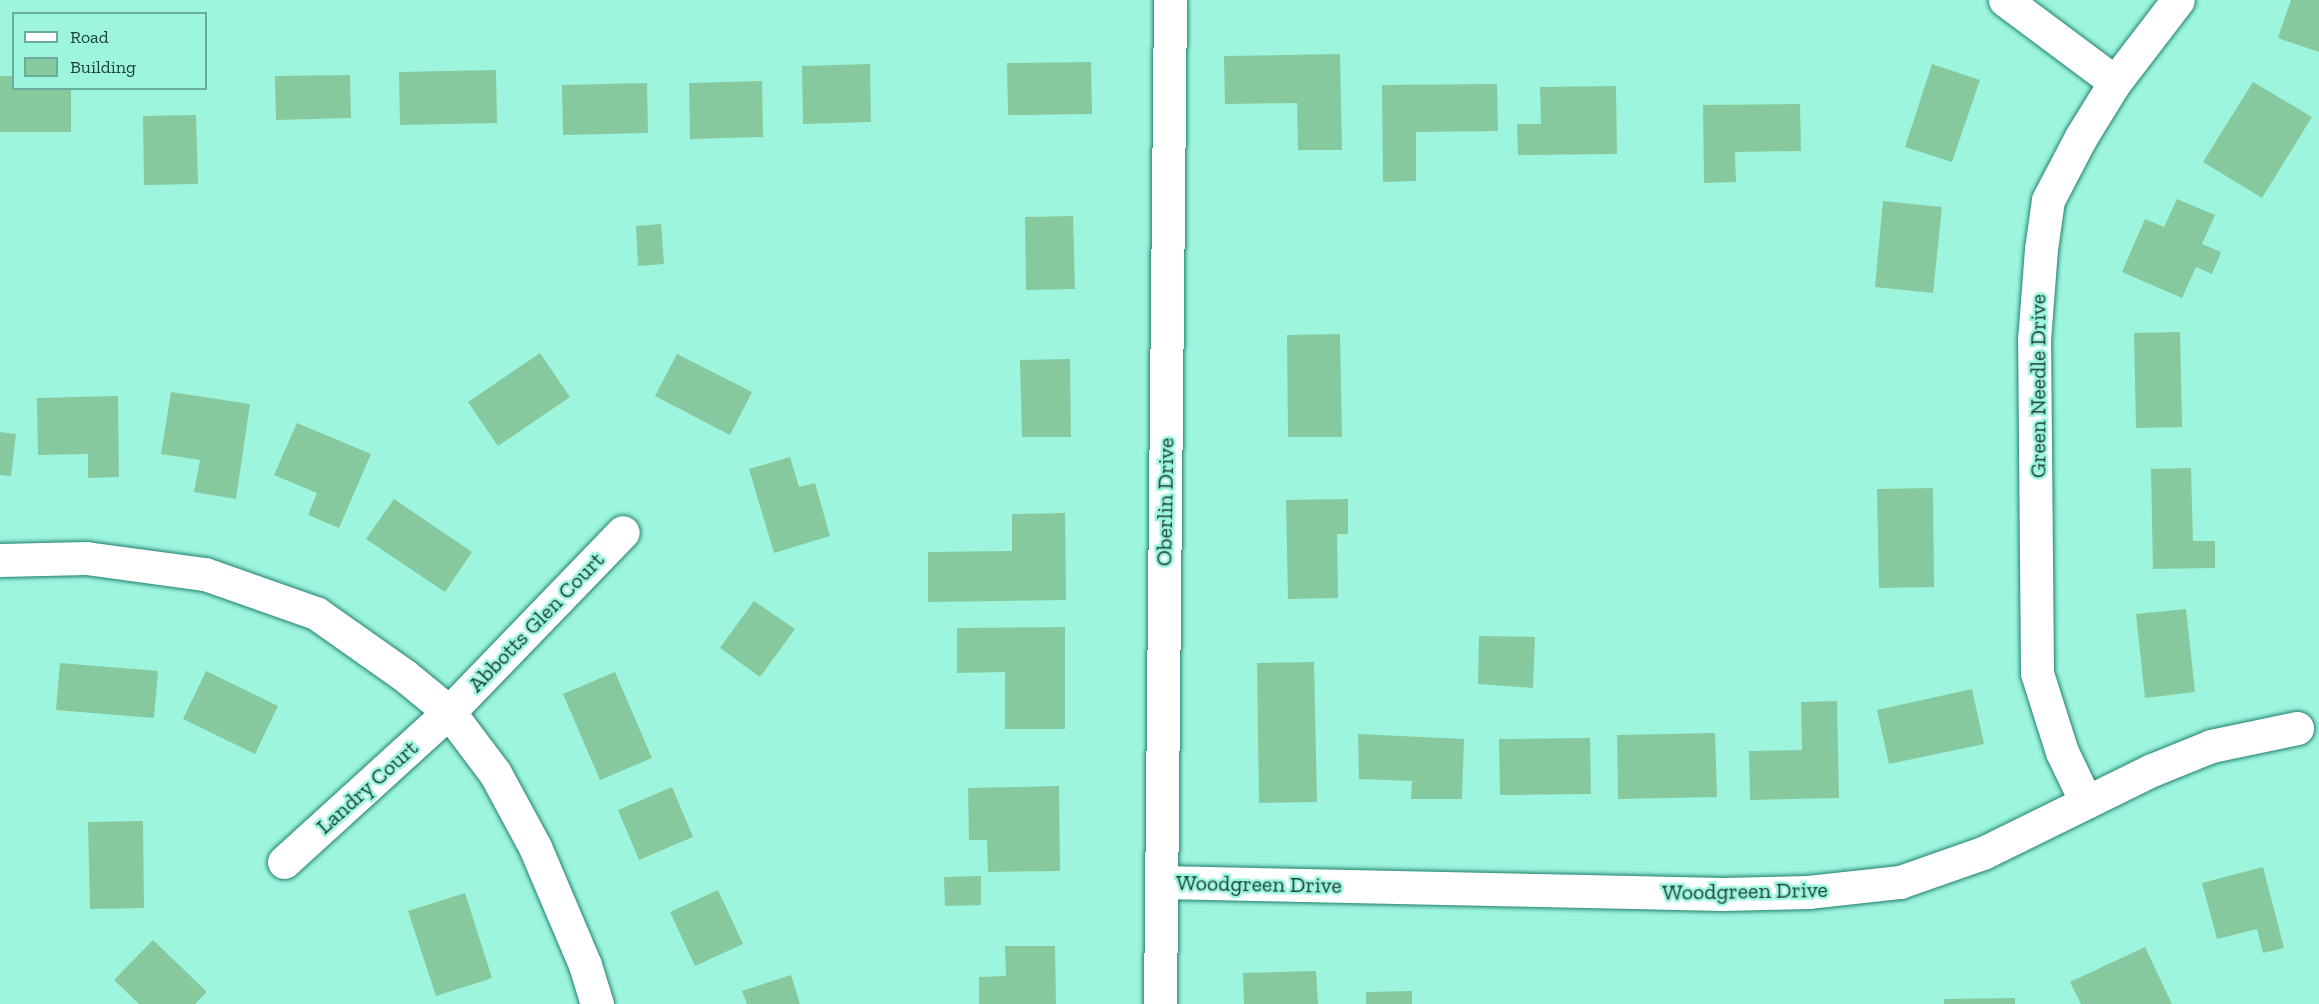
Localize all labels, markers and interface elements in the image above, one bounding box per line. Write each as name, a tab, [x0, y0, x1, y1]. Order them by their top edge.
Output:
legend	[12, 12, 207, 90]
text: Road	[70, 26, 109, 48]
text: Building	[70, 56, 136, 78]
street label: Green Needle Drive	[2025, 294, 2051, 478]
street label: Oberlin Drive	[1151, 438, 1179, 566]
street label: Abbotts Glen Court	[463, 547, 609, 697]
street label: Landry Court	[311, 734, 423, 840]
street label: Woodgreen Drive	[1176, 869, 1342, 899]
street label: Woodgreen Drive	[1662, 876, 1828, 906]

